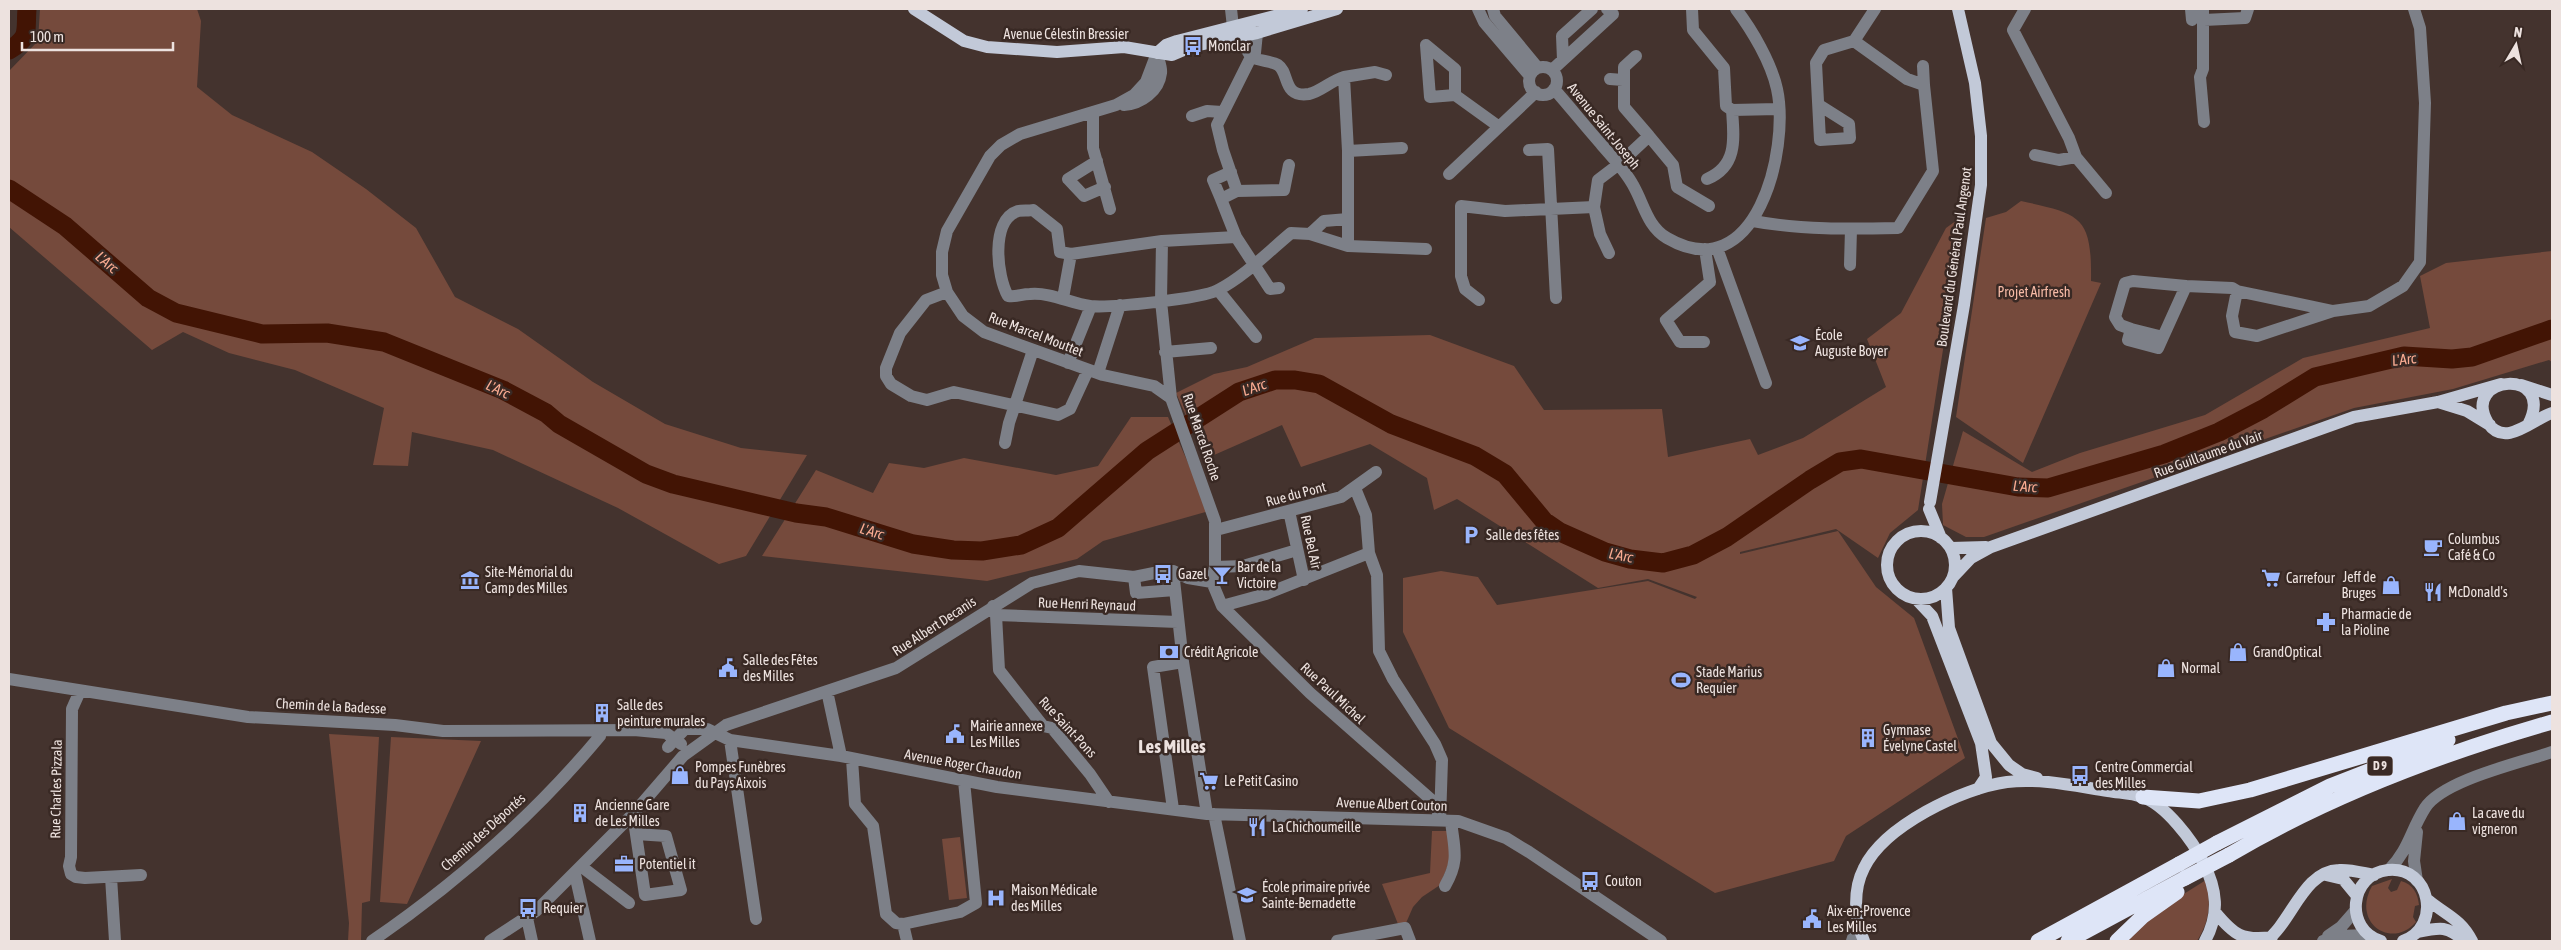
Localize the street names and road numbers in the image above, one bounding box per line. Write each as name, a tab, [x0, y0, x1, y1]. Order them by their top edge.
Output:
street label: Avenue Célestin Bressier	[1004, 26, 1129, 42]
street label: Avenue Saint-Joseph	[1564, 80, 1644, 172]
street label: Boulevard du Général Paul Angenot	[1933, 166, 1975, 348]
street label: Rue Marcel Mouttet	[986, 309, 1086, 359]
street label: Rue Marcel Roche	[1180, 391, 1224, 483]
street label: Rue Guillaume du Vair	[2152, 427, 2265, 481]
street label: Rue du Pont	[1264, 478, 1328, 510]
street label: Rue Bel Air	[1297, 513, 1325, 571]
street label: Rue Albert Decanis	[889, 593, 979, 659]
street label: Rue Henri Reynaud	[1038, 594, 1136, 614]
street label: Rue Paul Michel	[1298, 659, 1369, 727]
street label: Rue Saint-Pons	[1036, 693, 1100, 761]
street label: Chemin de la Badesse	[275, 695, 387, 717]
street label: Rue Charles Pizzala	[47, 739, 65, 839]
street label: Avenue Roger Chaudon	[903, 746, 1023, 782]
road number: D 9	[2368, 756, 2392, 776]
street label: Chemin des Déportés	[438, 790, 528, 874]
street label: Avenue Albert Couton	[1336, 794, 1448, 814]

